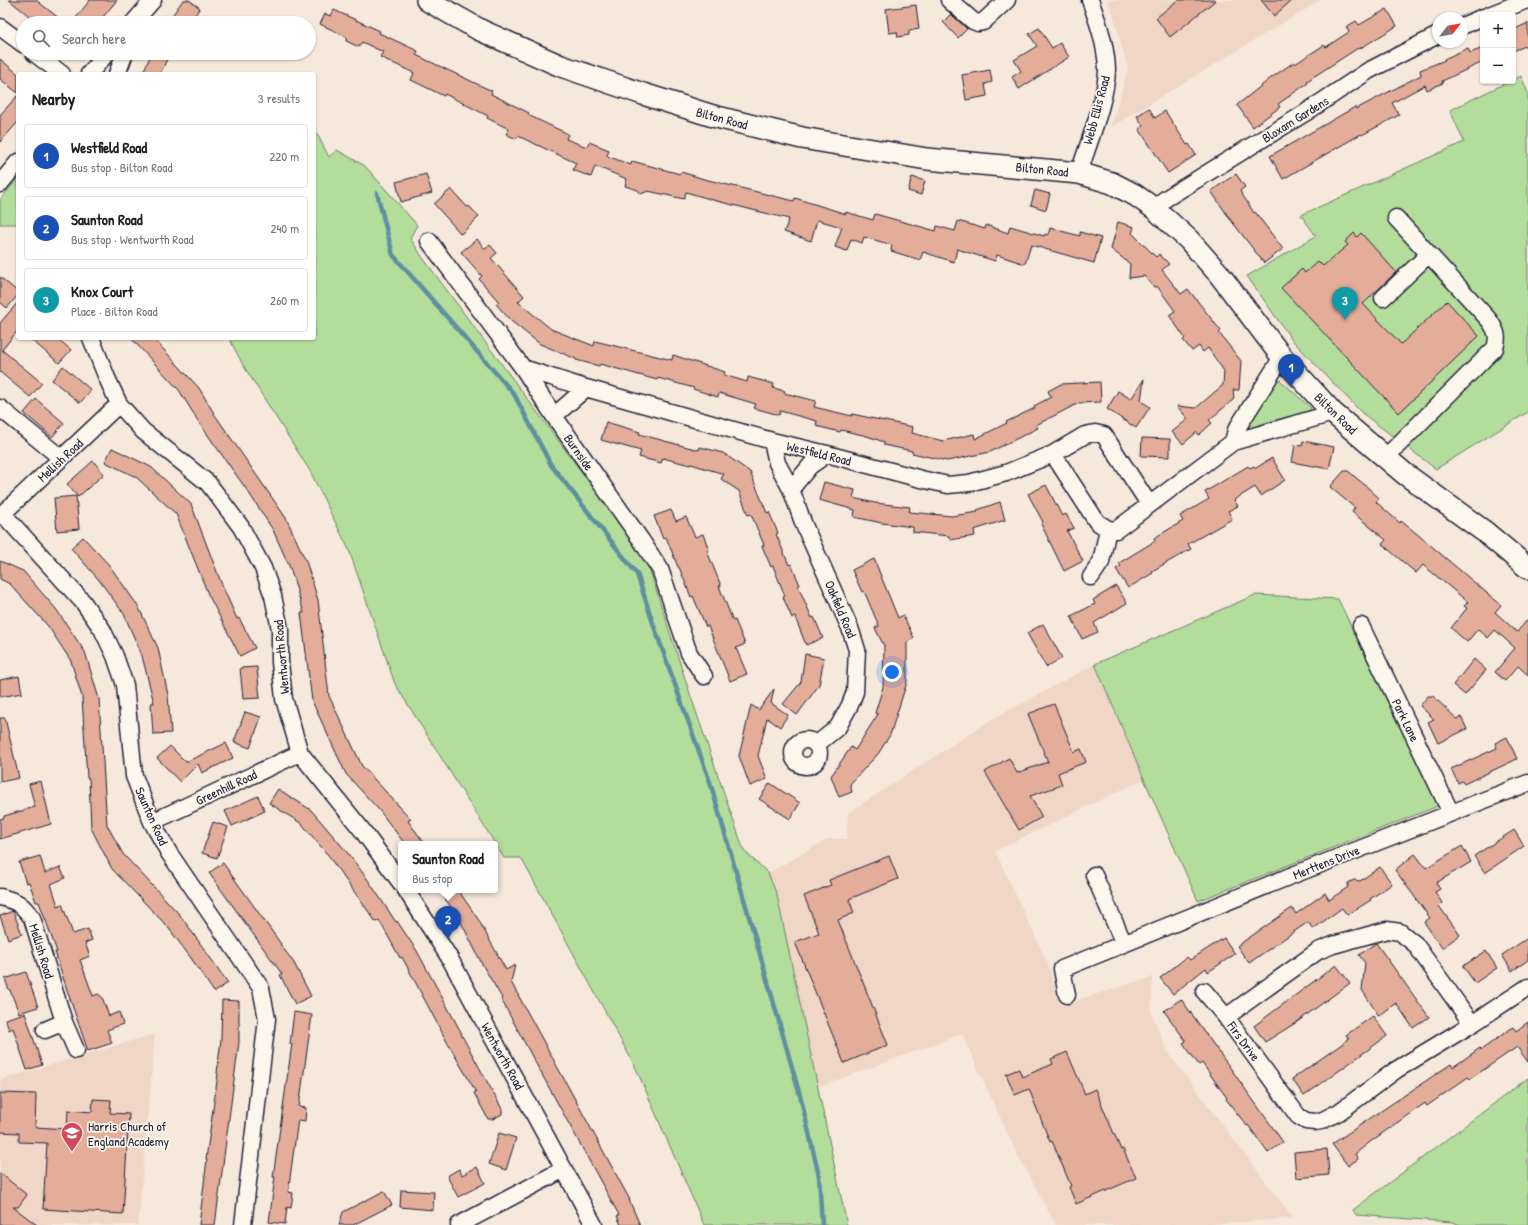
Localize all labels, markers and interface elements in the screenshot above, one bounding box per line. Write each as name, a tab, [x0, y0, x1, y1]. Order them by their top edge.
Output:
north arrow	[1432, 12, 1468, 48]
map controls	[1480, 12, 1516, 84]
button: +	[1480, 12, 1516, 48]
search box	[16, 16, 316, 60]
icon: search	[30, 27, 52, 49]
text: Search here	[62, 28, 126, 49]
button: −	[1480, 48, 1516, 84]
street label: Webb Ellis Road	[1078, 74, 1114, 146]
text: Nearby	[32, 87, 75, 110]
text: 3 results	[258, 89, 300, 107]
street label: Bloxam Gardens	[1258, 91, 1332, 147]
street label: Bilton Road	[694, 102, 750, 134]
text: Westfield Road	[71, 137, 147, 158]
text: 1	[44, 147, 48, 165]
text: 220 m	[269, 147, 299, 165]
street label: Bilton Road	[1015, 157, 1069, 181]
text: Bus stop · Bilton Road	[71, 158, 173, 176]
text: Saunton Road	[71, 209, 143, 230]
text: 2	[43, 219, 49, 237]
text: 240 m	[270, 219, 299, 237]
text: Bus stop · Wentworth Road	[71, 230, 194, 248]
text: Knox Court	[71, 281, 133, 302]
pin: 3	[1332, 287, 1358, 320]
text: 3	[43, 291, 49, 309]
text: 260 m	[270, 291, 299, 309]
text: Place · Bilton Road	[71, 302, 157, 320]
pin: 1	[1278, 354, 1304, 387]
street label: Bilton Road	[1311, 388, 1361, 438]
street label: Burnside	[560, 430, 598, 474]
street label: Mellish Road	[33, 434, 87, 486]
street label: Westfield Road	[785, 436, 853, 470]
street label: Oakfield Road	[821, 577, 861, 641]
street label: Wentworth Road	[269, 619, 293, 695]
your location	[882, 662, 902, 682]
street label: Park Lane	[1388, 696, 1424, 744]
street label: Greenhill Road	[192, 765, 260, 809]
street label: Saunton Road	[131, 784, 173, 848]
street label: Merttens Drive	[1290, 840, 1362, 884]
popup	[398, 841, 498, 893]
text: Saunton Road	[412, 848, 484, 869]
text: Bus stop	[412, 869, 452, 887]
pin: 2	[435, 906, 461, 939]
street label: Mellish Road	[25, 922, 59, 980]
street label: Firs Drive	[1223, 1017, 1265, 1065]
street label: Wentworth Road	[477, 1019, 529, 1093]
place label: Harris Church of England Academy	[88, 1117, 169, 1150]
school or university icon: Harris Church of England Academy	[59, 1120, 85, 1153]

